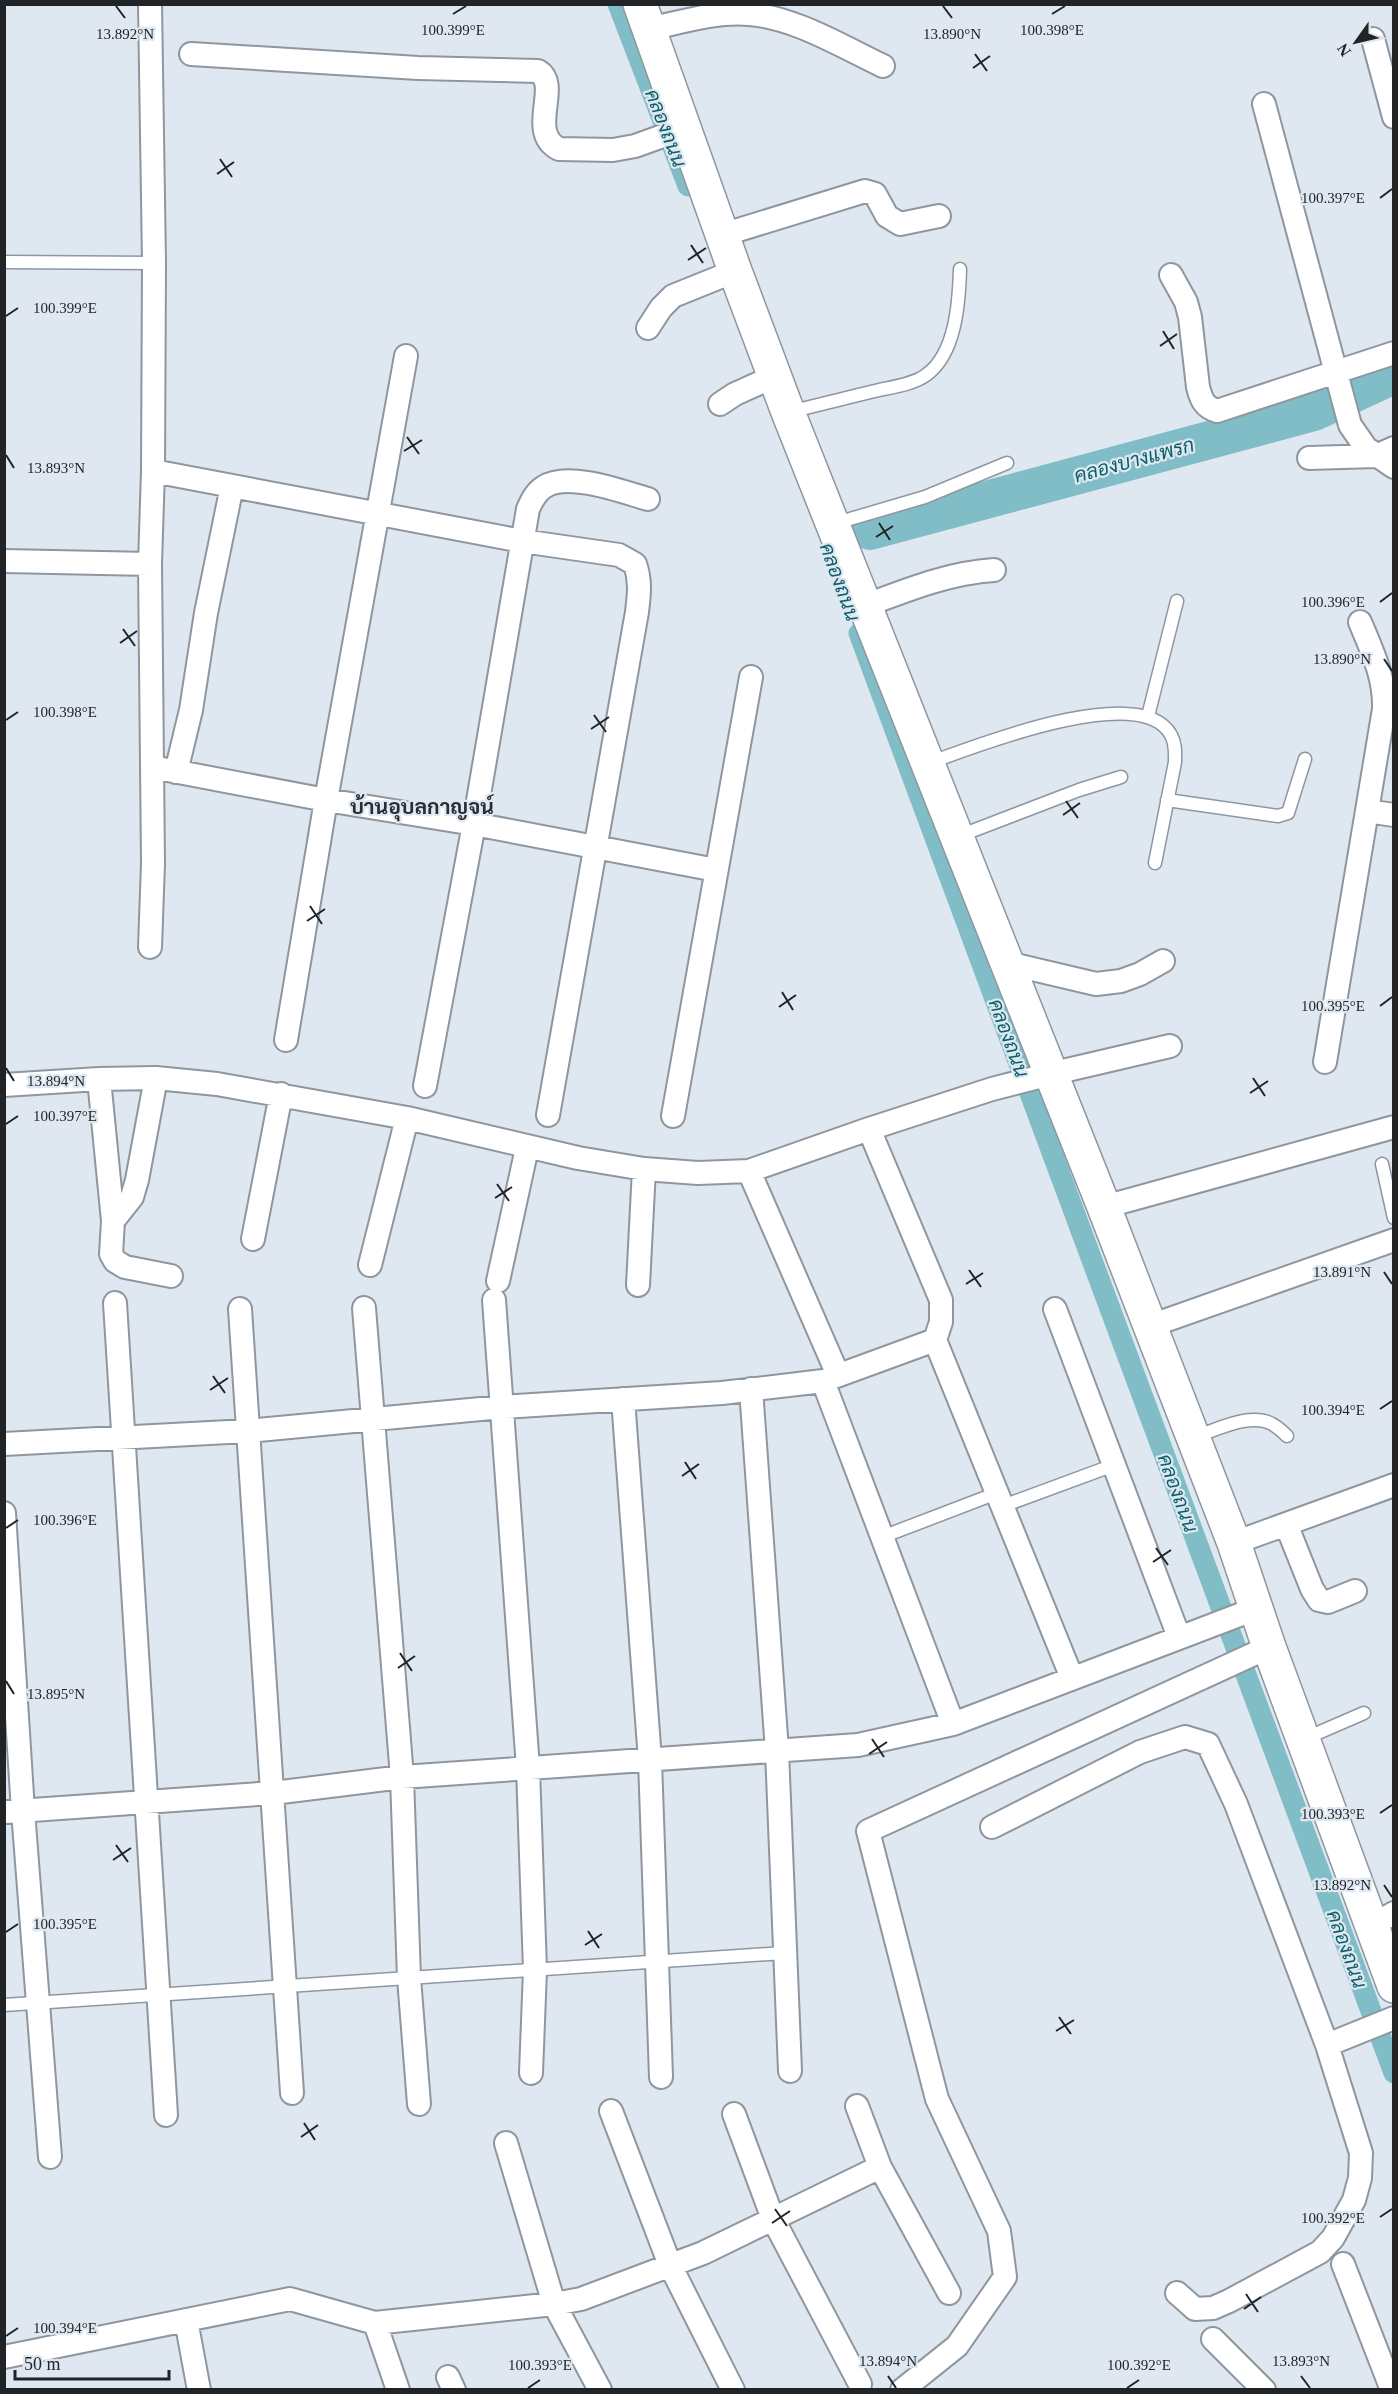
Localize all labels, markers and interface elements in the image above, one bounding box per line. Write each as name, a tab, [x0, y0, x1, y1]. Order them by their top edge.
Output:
north arrow	[1326, 12, 1386, 72]
text: 100.399°E	[421, 22, 485, 38]
text: 100.398°E	[1020, 22, 1084, 38]
text: 13.892°N	[96, 26, 154, 42]
text: 13.890°N	[923, 26, 981, 42]
text: N	[1333, 40, 1354, 60]
water label: คลองถนน	[641, 86, 691, 170]
text: 100.397°E	[1301, 190, 1365, 206]
text: 100.399°E	[33, 300, 97, 316]
water label: คลองบางแพรก	[1072, 433, 1196, 487]
text: 13.893°N	[27, 460, 85, 476]
water label: คลองถนน	[816, 540, 864, 624]
text: 100.396°E	[1301, 594, 1365, 610]
text: 13.890°N	[1313, 651, 1371, 667]
text: 100.398°E	[33, 704, 97, 720]
district label: บ้านอุบลกาญจน์	[350, 794, 495, 822]
water label: คลองถนน	[985, 996, 1033, 1080]
text: 100.395°E	[1301, 998, 1365, 1014]
text: 13.894°N	[27, 1073, 85, 1089]
text: 100.397°E	[33, 1108, 97, 1124]
text: 13.891°N	[1313, 1264, 1371, 1280]
text: 100.394°E	[1301, 1402, 1365, 1418]
water label: คลองถนน	[1154, 1451, 1202, 1535]
text: 100.396°E	[33, 1512, 97, 1528]
text: 13.895°N	[27, 1686, 85, 1702]
text: 100.393°E	[1301, 1806, 1365, 1822]
text: 13.892°N	[1313, 1877, 1371, 1893]
water label: คลองถนน	[1323, 1907, 1371, 1991]
text: 100.395°E	[33, 1916, 97, 1932]
text: 100.392°E	[1301, 2210, 1365, 2226]
text: 100.394°E	[33, 2320, 97, 2336]
scale bar	[15, 2343, 170, 2381]
text: 13.894°N	[859, 2353, 917, 2369]
text: 13.893°N	[1272, 2353, 1330, 2369]
text: 50 m	[24, 2354, 61, 2374]
text: 100.393°E	[508, 2357, 572, 2373]
text: 100.392°E	[1107, 2357, 1171, 2373]

